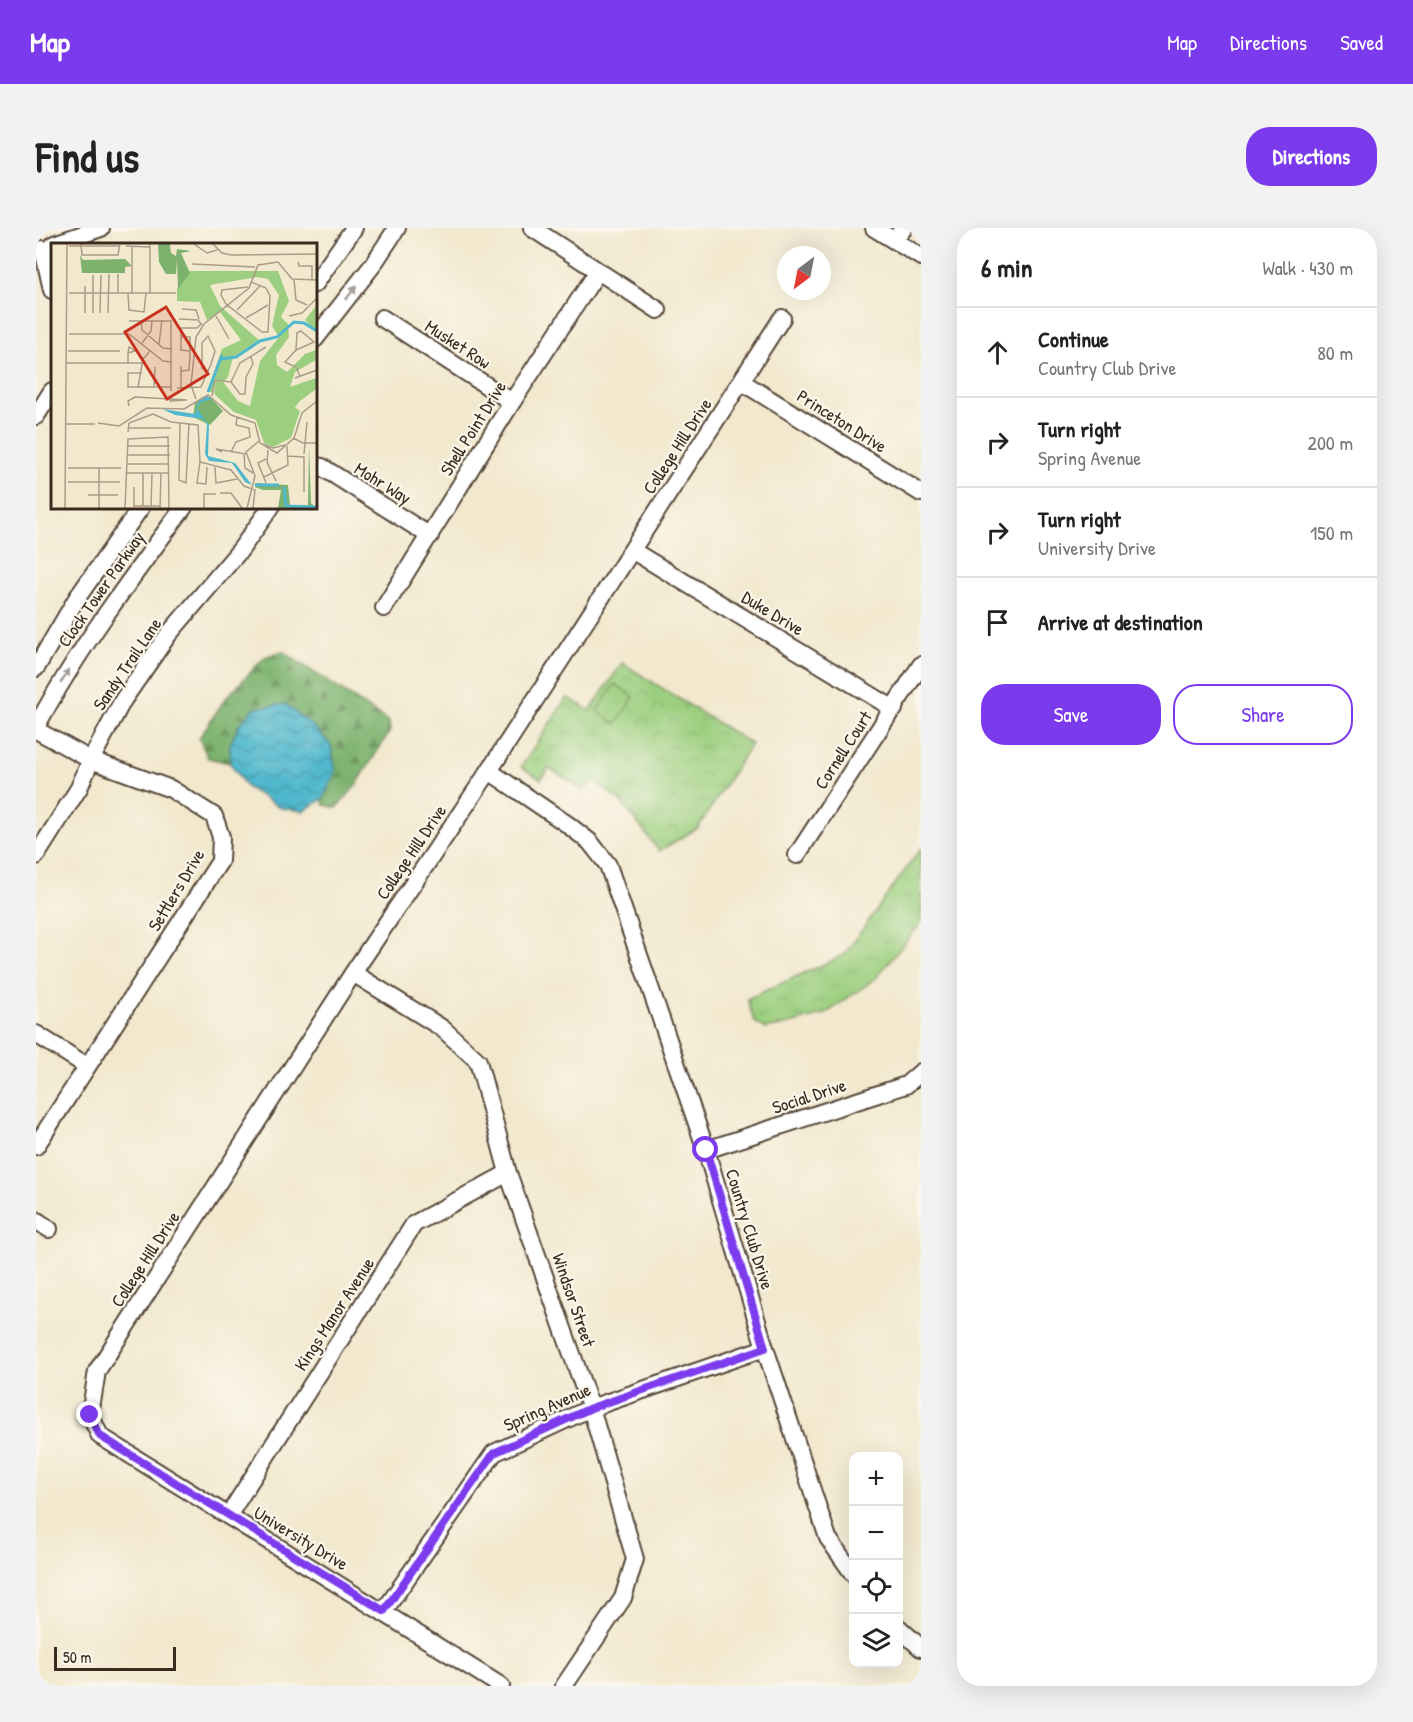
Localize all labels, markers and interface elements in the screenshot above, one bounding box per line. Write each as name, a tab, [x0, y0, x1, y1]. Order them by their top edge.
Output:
text: Map	[30, 23, 70, 61]
text: Map	[1167, 28, 1197, 57]
text: Directions	[1230, 28, 1307, 57]
text: Saved	[1340, 28, 1383, 57]
button: Directions	[1246, 127, 1377, 186]
text: Find us	[36, 128, 139, 185]
inset map	[51, 243, 316, 508]
north arrow	[777, 246, 831, 300]
text: 6 min	[981, 250, 1033, 285]
text: Walk · 430 m	[1262, 254, 1353, 281]
one-way arrow	[344, 285, 357, 301]
street label: Musket Row	[420, 313, 496, 375]
text: Continue	[1038, 324, 1109, 354]
icon: ahead	[981, 336, 1014, 369]
text: 80 m	[1317, 339, 1353, 366]
text: Country Club Drive	[1038, 354, 1176, 381]
street label: Shell Point Drive	[434, 376, 512, 480]
street label: Princeton Drive	[792, 384, 892, 458]
street label: College Hill Drive	[637, 393, 717, 499]
text: Turn right	[1038, 414, 1121, 444]
icon: right	[981, 426, 1014, 459]
text: 200 m	[1308, 429, 1353, 456]
text: Spring Avenue	[1038, 444, 1141, 471]
street label: Mohr Way	[350, 456, 416, 510]
text: Turn right	[1038, 504, 1121, 534]
icon: right	[981, 516, 1014, 549]
text: 150 m	[1310, 519, 1353, 546]
street label: Clock Tower Parkway	[52, 526, 150, 652]
text: University Drive	[1038, 534, 1156, 561]
street label: Duke Drive	[737, 585, 809, 641]
icon: arrive	[981, 606, 1014, 639]
text: Arrive at destination	[1038, 607, 1203, 637]
street label: Sandy Trail Lane	[87, 613, 167, 715]
one-way arrow	[60, 668, 71, 684]
button: Save	[981, 684, 1161, 745]
button: Share	[1173, 684, 1353, 745]
street label: Cornell Court	[808, 705, 878, 794]
street label: College Hill Drive	[370, 800, 452, 904]
street label: Settlers Drive	[142, 844, 210, 936]
street label: Social Drive	[769, 1072, 849, 1120]
route start	[692, 1136, 718, 1162]
street label: Country Club Drive	[720, 1166, 780, 1292]
street label: College Hill Drive	[105, 1206, 185, 1312]
street label: Windsor Street	[546, 1250, 602, 1351]
street label: Kings Manor Avenue	[288, 1252, 380, 1376]
street label: Spring Avenue	[499, 1377, 595, 1437]
route end	[76, 1401, 102, 1427]
map controls	[849, 1452, 903, 1668]
button: +	[849, 1452, 903, 1506]
street label: University Drive	[249, 1500, 353, 1576]
button: −	[849, 1506, 903, 1560]
button: locate	[849, 1560, 903, 1614]
button: layers	[849, 1614, 903, 1668]
scale bar	[54, 1644, 176, 1672]
text: 50 m	[63, 1646, 92, 1668]

